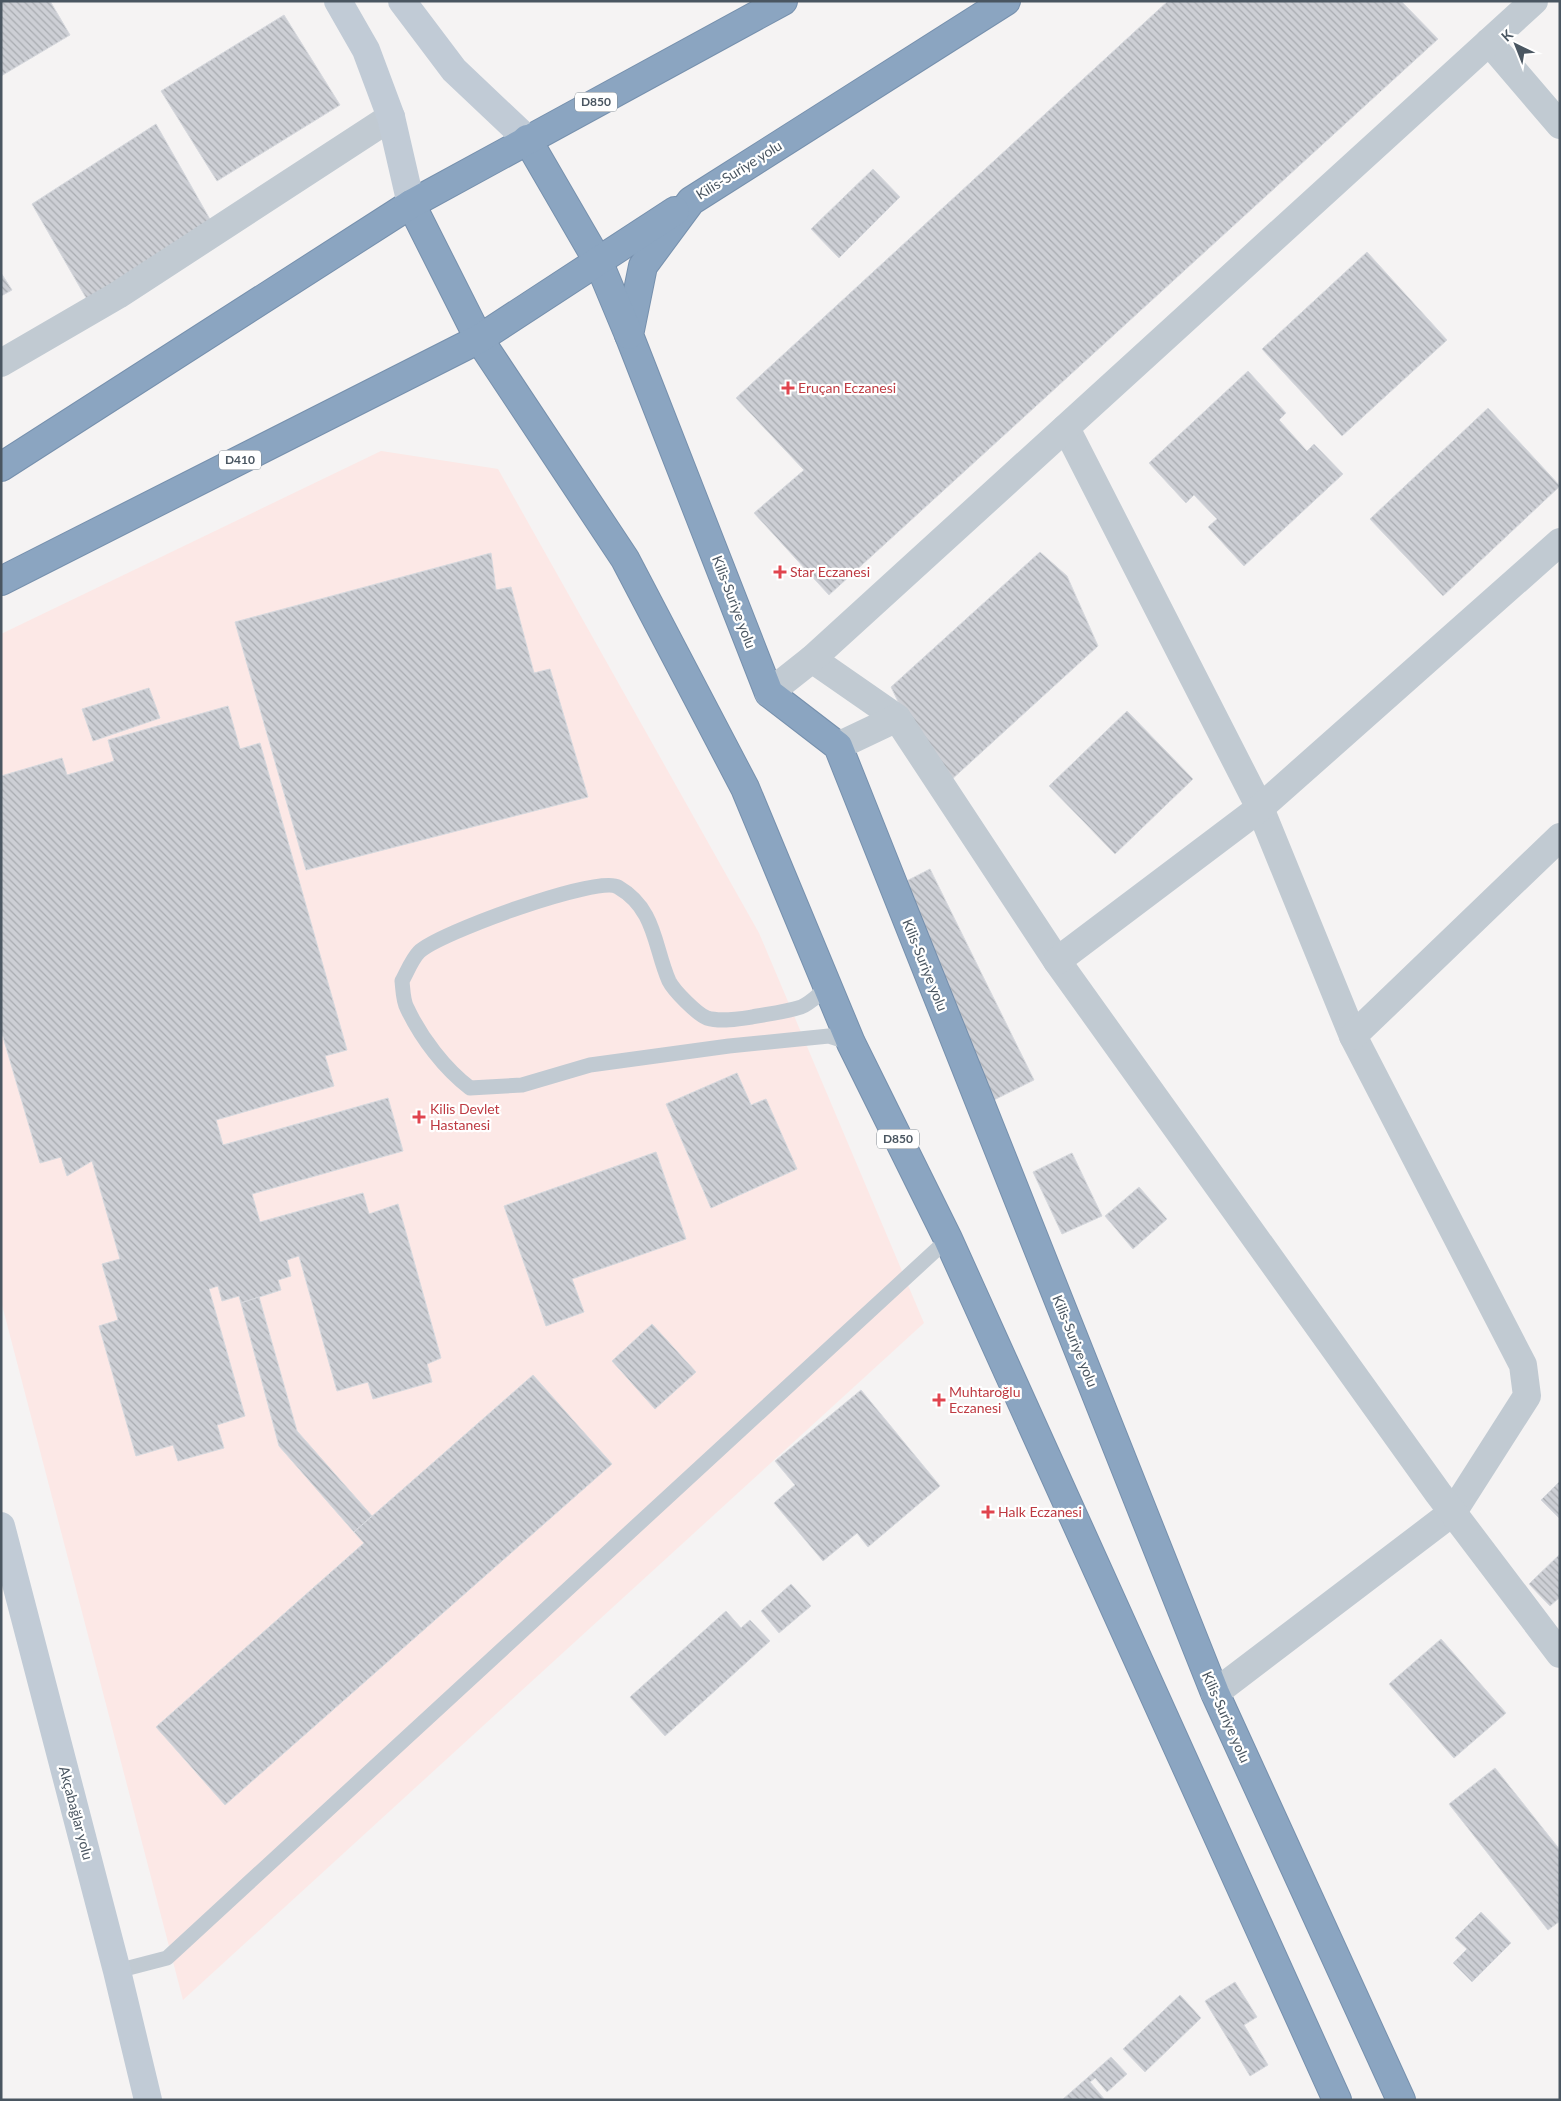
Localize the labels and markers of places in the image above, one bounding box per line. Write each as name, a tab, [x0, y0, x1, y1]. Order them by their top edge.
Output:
place label: Eruçan Eczanesi	[798, 379, 896, 396]
marker: Eruçan Eczanesi	[782, 382, 794, 394]
place label: Star Eczanesi	[790, 563, 870, 580]
marker: Star Eczanesi	[774, 566, 786, 578]
place label: Kilis Devlet Hastanesi	[430, 1100, 500, 1133]
marker: Kilis Devlet Hastanesi	[412, 1110, 426, 1124]
place label: Muhtaroğlu Eczanesi	[949, 1383, 1020, 1416]
marker: Muhtaroğlu Eczanesi	[933, 1394, 945, 1406]
place label: Halk Eczanesi	[998, 1503, 1082, 1520]
marker: Halk Eczanesi	[982, 1506, 994, 1518]

